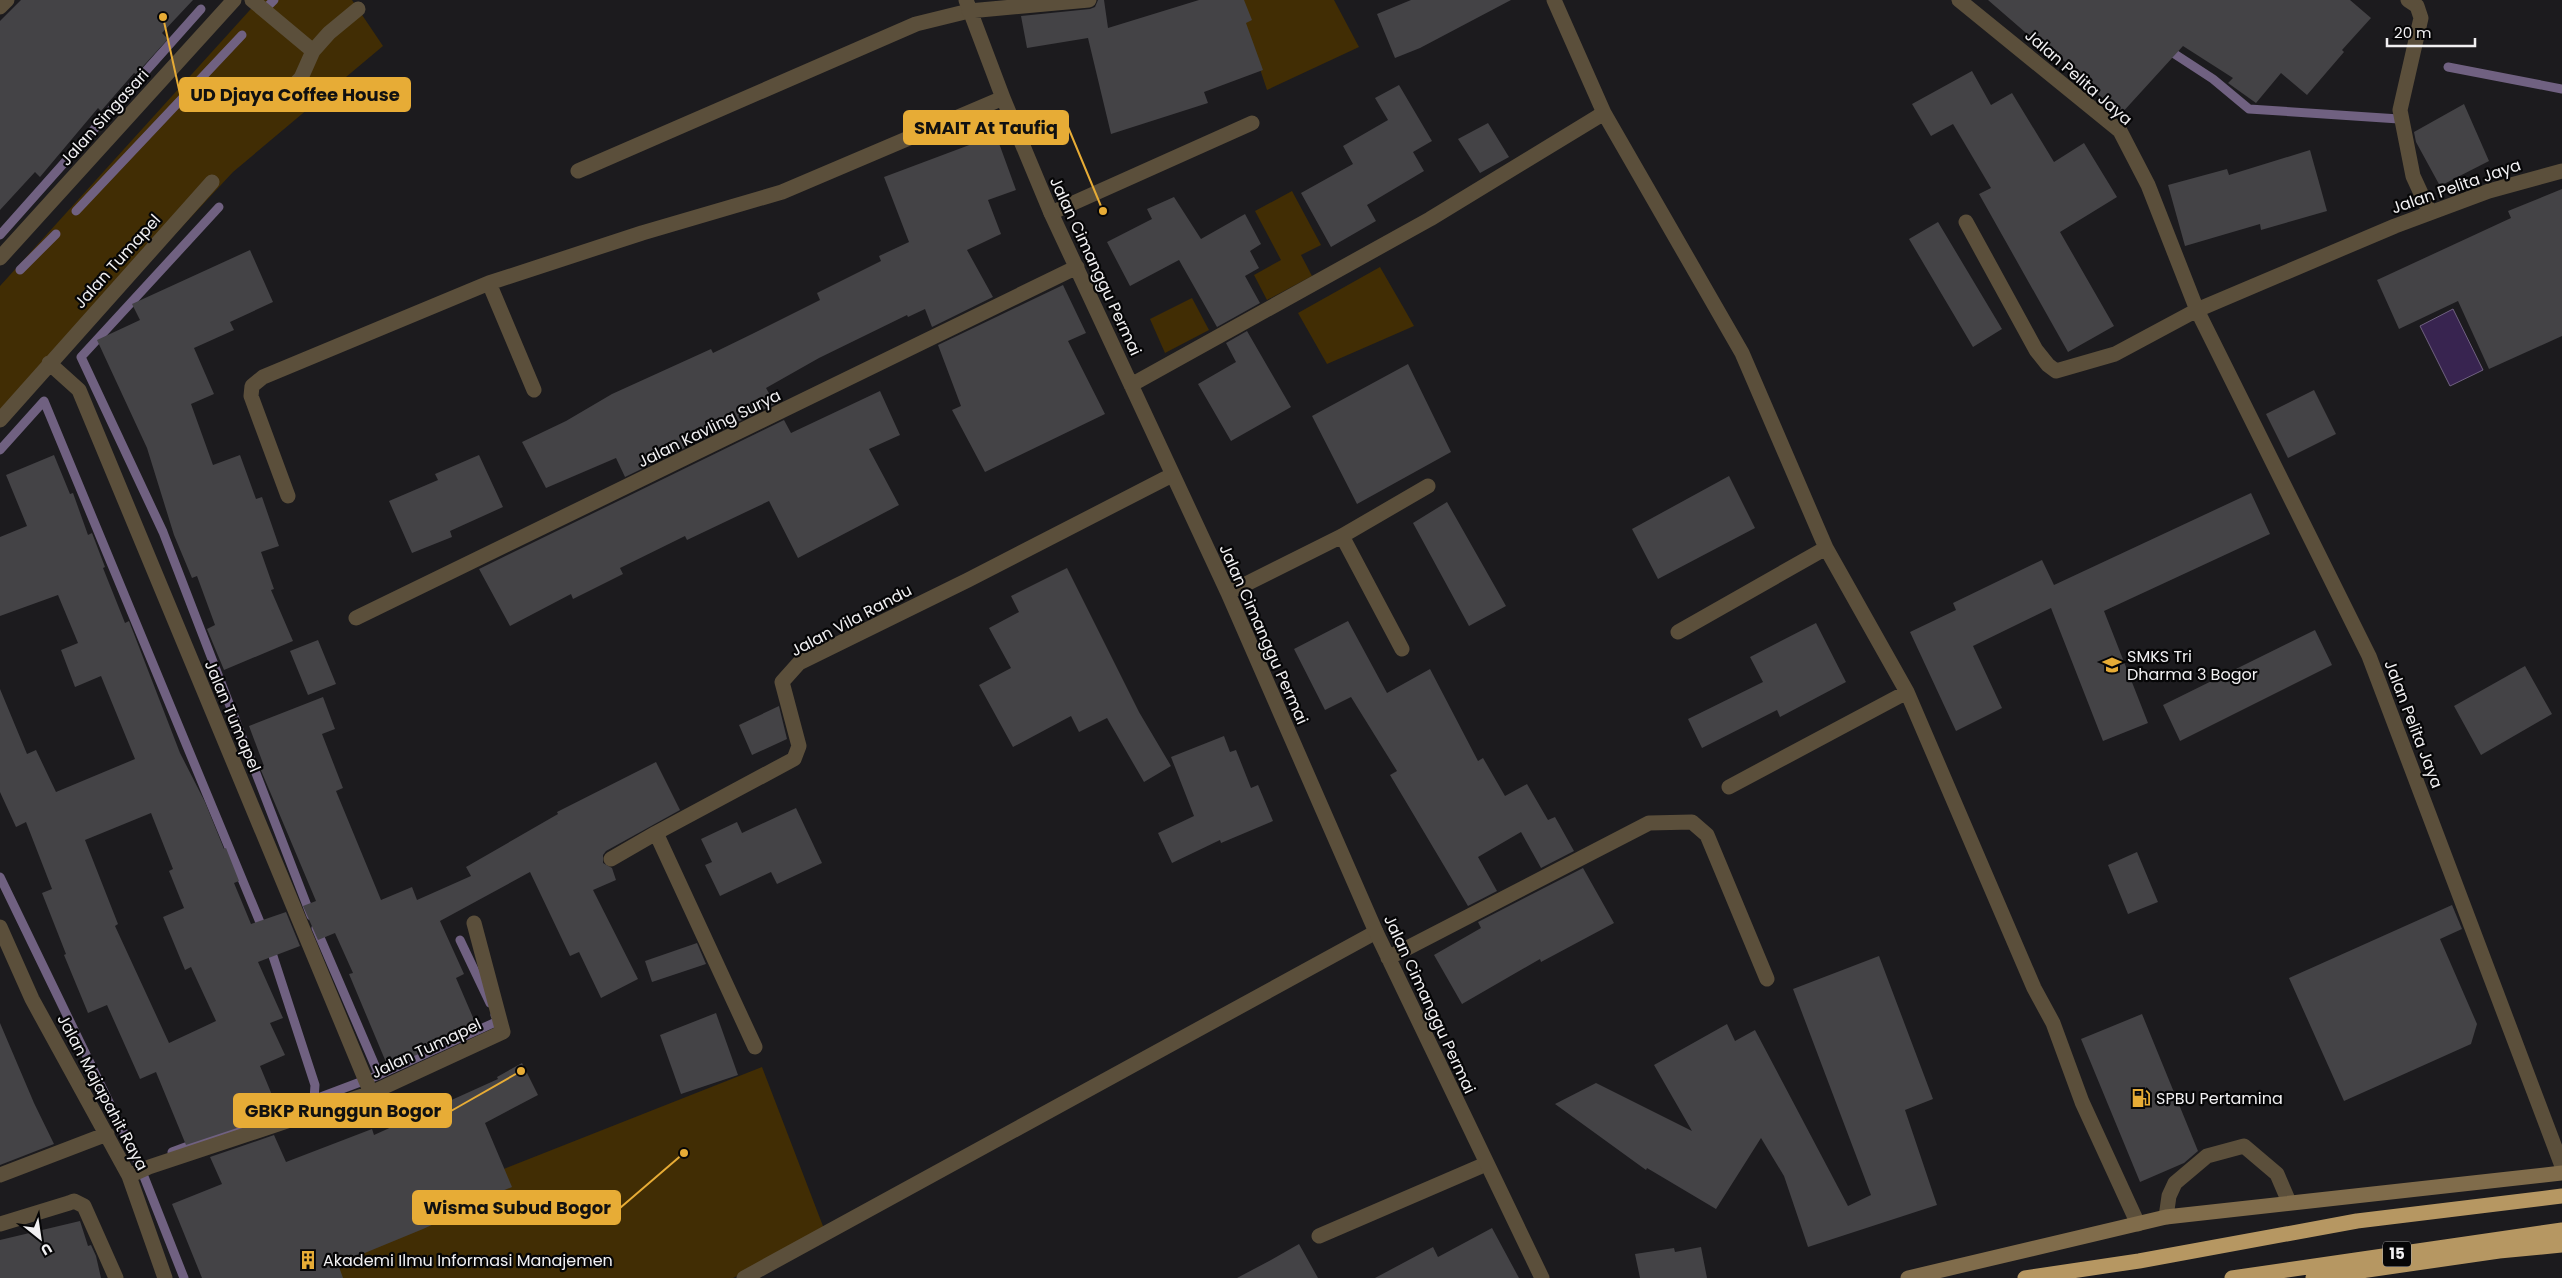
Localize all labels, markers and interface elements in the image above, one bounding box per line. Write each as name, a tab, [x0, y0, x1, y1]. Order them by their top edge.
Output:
scale bar	[2387, 15, 2474, 47]
text: 20 m	[2394, 22, 2432, 43]
street label: Jalan Pelita Jaya	[2020, 24, 2137, 131]
street label: Jalan Singasari	[55, 64, 154, 171]
callout: UD Djaya Coffee House	[180, 78, 410, 111]
text: UD Djaya Coffee House	[190, 82, 400, 107]
callout: SMAIT At Taufiq	[904, 111, 1068, 144]
text: SMAIT At Taufiq	[914, 115, 1058, 140]
street label: Jalan Pelita Jaya	[2388, 154, 2524, 219]
street label: Jalan Cimanggu Permai	[1044, 173, 1147, 359]
street label: Jalan Tumapel	[69, 209, 166, 313]
street label: Jalan Kavling Surya	[634, 384, 785, 473]
street label: Jalan Cimanggu Permai	[1213, 540, 1314, 728]
street label: Jalan Vila Randu	[787, 579, 916, 662]
place label: SMKS Tri Dharma 3 Bogor	[2127, 645, 2258, 686]
school or university icon: SMKS Tri Dharma 3 Bogor	[2101, 654, 2123, 676]
street label: Jalan Tumapel	[199, 657, 266, 776]
street label: Jalan Pelita Jaya	[2378, 657, 2449, 792]
street label: Jalan Cimanggu Permai	[1378, 911, 1481, 1097]
street label: Jalan Majapahit Raya	[52, 1010, 154, 1175]
street label: Jalan Tumapel	[367, 1013, 485, 1084]
fuel station icon: SPBU Pertamina	[2130, 1087, 2152, 1109]
place label: SPBU Pertamina	[2156, 1087, 2283, 1110]
callout: GBKP Runggun Bogor	[234, 1094, 451, 1127]
text: GBKP Runggun Bogor	[245, 1098, 441, 1123]
callout: Wisma Subud Bogor	[413, 1191, 620, 1224]
text: Wisma Subud Bogor	[423, 1195, 611, 1220]
north arrow	[15, 1213, 65, 1263]
text: U	[37, 1238, 56, 1260]
road number: 15	[2383, 1242, 2411, 1266]
building icon: Akademi Ilmu Informasi Manajemen	[297, 1249, 319, 1271]
place label: Akademi Ilmu Informasi Manajemen	[323, 1249, 613, 1272]

